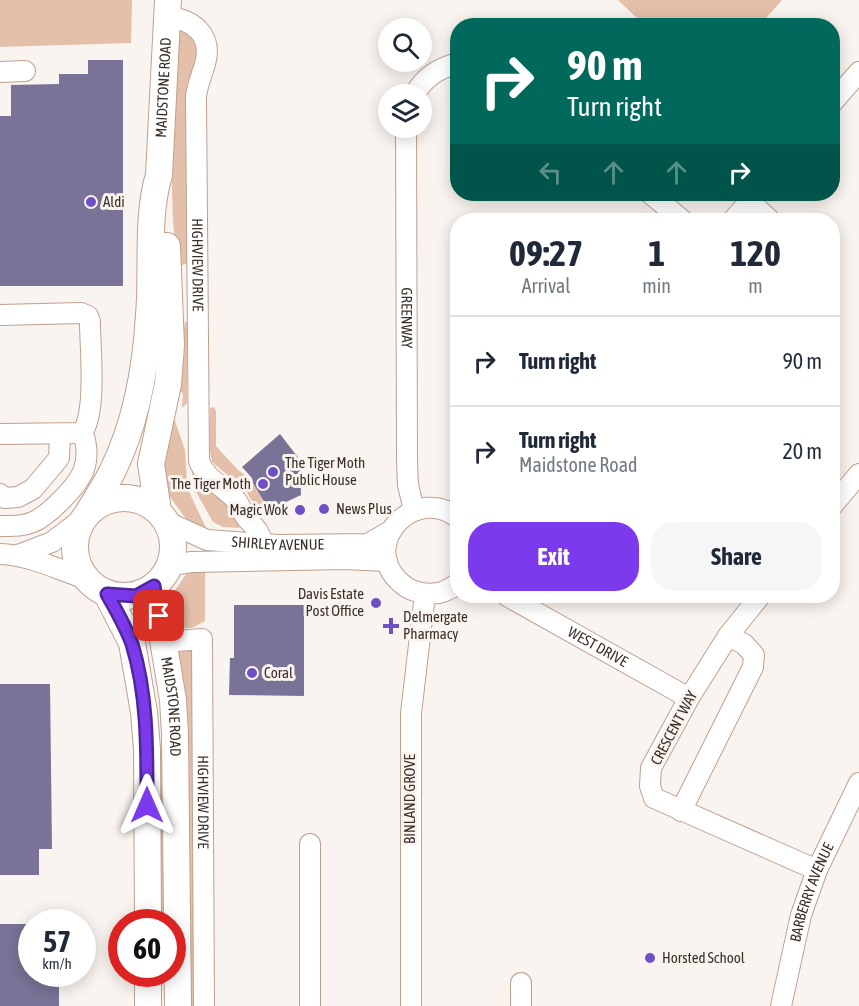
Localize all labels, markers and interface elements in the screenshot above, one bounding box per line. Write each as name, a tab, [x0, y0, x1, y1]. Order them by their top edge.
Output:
map controls	[378, 18, 432, 138]
button: search	[378, 18, 432, 72]
street label: MAIDSTONE ROAD	[152, 37, 174, 138]
text: 90 m	[567, 41, 642, 89]
icon: right	[468, 42, 546, 120]
button: layers	[378, 84, 432, 138]
text: Turn right	[567, 91, 662, 122]
icon: left	[534, 156, 567, 189]
icon: ahead	[597, 156, 630, 189]
icon: ahead	[660, 156, 693, 189]
icon: right	[723, 156, 756, 189]
place label: Aldi	[103, 193, 125, 210]
marker: Aldi	[84, 195, 98, 209]
street label: HIGHVIEW DRIVE	[189, 218, 207, 312]
text: 09:27	[509, 232, 583, 274]
text: 1	[648, 232, 665, 274]
text: 120	[730, 232, 781, 274]
text: Arrival	[522, 274, 571, 297]
text: min	[642, 274, 671, 297]
text: m	[748, 274, 763, 297]
street label: GREENWAY	[398, 287, 416, 349]
icon: right	[468, 345, 501, 378]
text: Turn right	[519, 348, 596, 374]
text: 90 m	[782, 348, 822, 374]
text: Turn right	[519, 427, 596, 453]
icon: right	[468, 435, 501, 468]
text: 20 m	[782, 438, 822, 464]
text: Maidstone Road	[519, 453, 638, 476]
place label: The Tiger Moth Public House	[285, 454, 365, 488]
marker: The Tiger Moth Public House	[266, 465, 280, 479]
place label: The Tiger Moth	[171, 475, 251, 492]
marker: The Tiger Moth	[256, 477, 270, 491]
place label: News Plus	[336, 500, 392, 517]
place label: Magic Wok	[229, 501, 288, 518]
marker: News Plus	[317, 502, 331, 516]
marker: Magic Wok	[293, 503, 307, 517]
button: Exit	[468, 522, 639, 591]
button: Share	[651, 522, 822, 591]
street label: SHIRLEY AVENUE	[231, 533, 325, 553]
place label: Davis Estate Post Office	[298, 585, 364, 619]
pin	[133, 590, 184, 641]
marker: Davis Estate Post Office	[369, 596, 383, 610]
icon: arrive	[142, 599, 175, 632]
place label: Delmergate Pharmacy	[403, 608, 468, 642]
marker: Delmergate Pharmacy	[384, 619, 398, 633]
street label: WEST DRIVE	[565, 623, 631, 670]
street label: MAIDSTONE ROAD	[158, 655, 184, 757]
place label: Coral	[264, 664, 293, 681]
marker: Coral	[245, 666, 259, 680]
street label: CRESCENT WAY	[647, 688, 700, 768]
street label: BINLAND GROVE	[401, 753, 418, 844]
street label: HIGHVIEW DRIVE	[195, 755, 212, 849]
position arrow	[115, 773, 179, 837]
street label: BARBERRY AVENUE	[786, 839, 837, 943]
speed limit sign: 60	[108, 909, 186, 987]
text: 57	[43, 924, 71, 958]
place label: Horsted School	[662, 949, 745, 966]
marker: Horsted School	[643, 951, 657, 965]
text: km/h	[42, 955, 72, 972]

